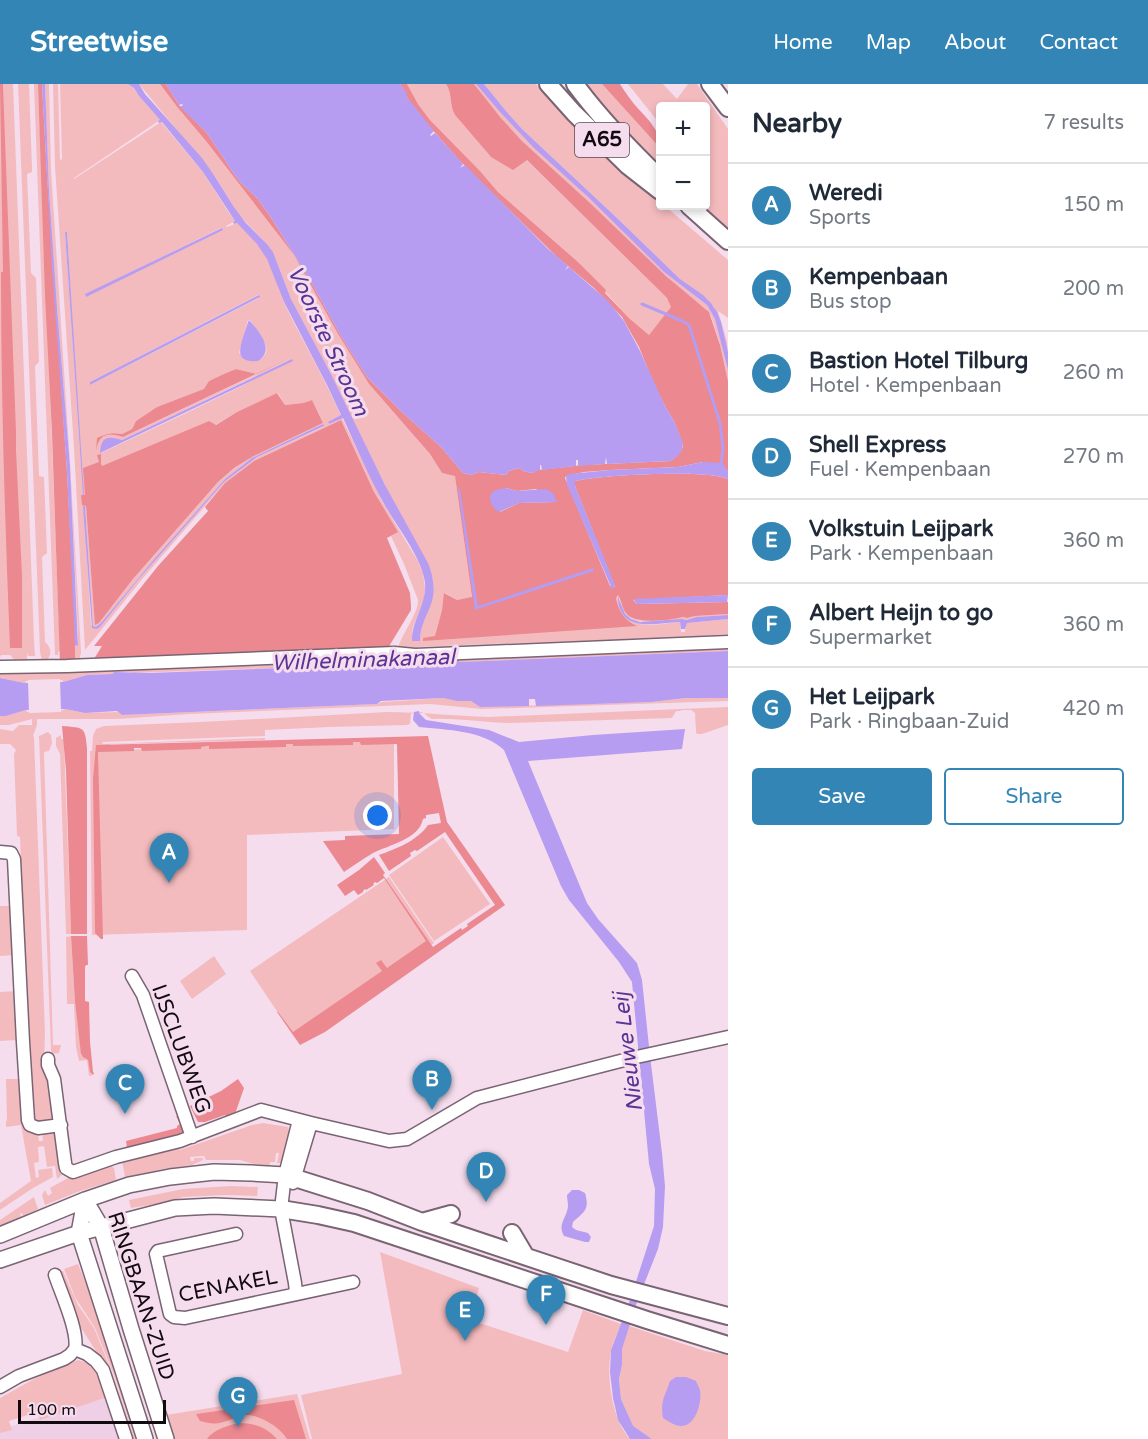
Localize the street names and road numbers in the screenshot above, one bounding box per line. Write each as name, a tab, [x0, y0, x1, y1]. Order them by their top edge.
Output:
road number: A65	[575, 123, 629, 157]
street label: IJSCLUBWEG	[146, 981, 216, 1117]
street label: RINGBAAN-ZUID	[102, 1209, 180, 1383]
street label: CENAKEL	[176, 1264, 280, 1308]

